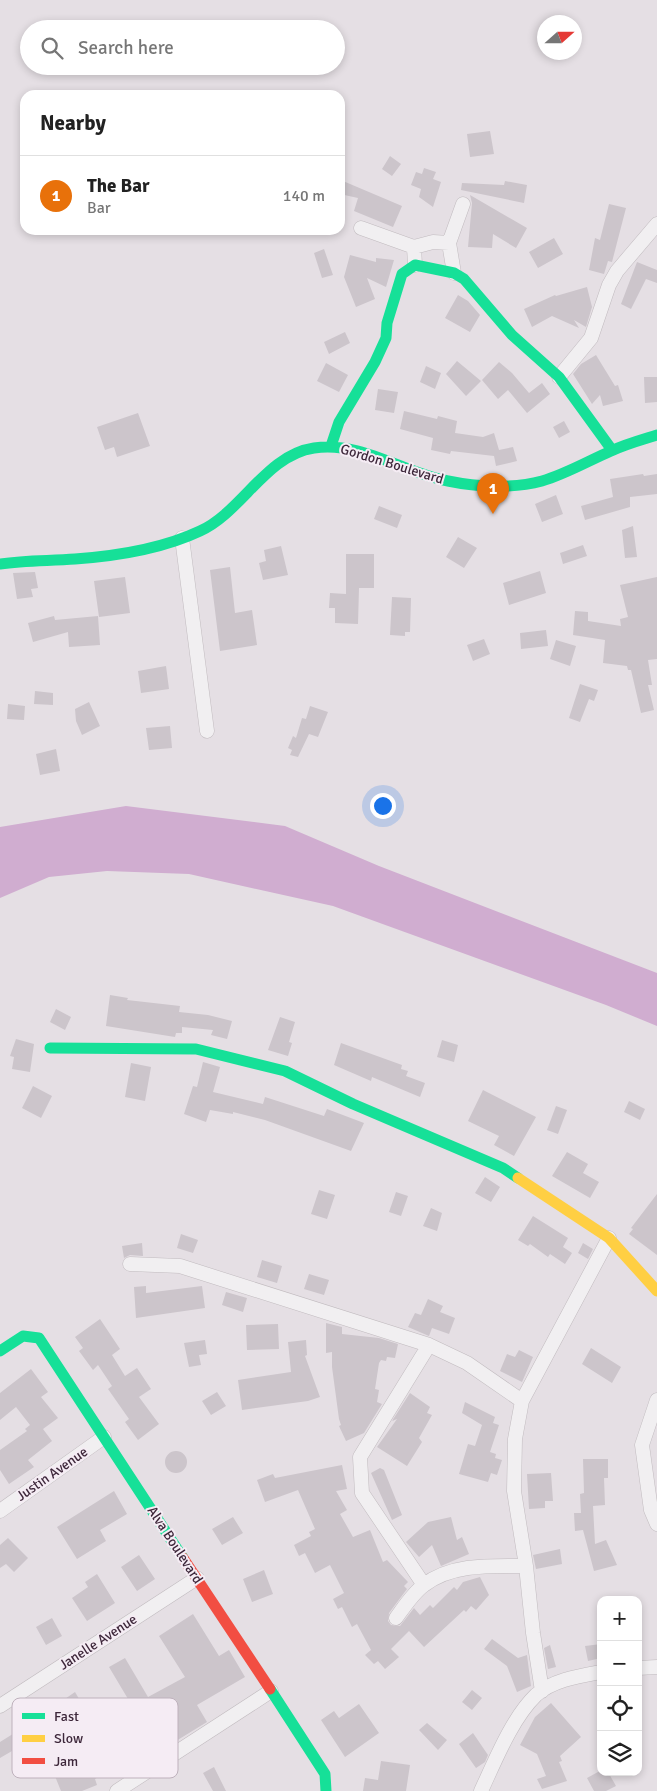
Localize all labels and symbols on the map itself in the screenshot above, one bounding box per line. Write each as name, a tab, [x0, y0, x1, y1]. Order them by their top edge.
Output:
north arrow	[537, 15, 582, 60]
street label: Gordon Boulevard	[338, 440, 446, 488]
pin: 1	[477, 473, 509, 514]
your location	[370, 793, 396, 819]
street label: Justin Avenue	[13, 1443, 91, 1505]
street label: Alva Boulevard	[144, 1503, 206, 1587]
street label: Janelle Avenue	[56, 1611, 140, 1673]
legend	[12, 1698, 178, 1778]
text: Fast	[54, 1708, 79, 1725]
text: Slow	[54, 1730, 83, 1747]
text: Jam	[54, 1753, 78, 1770]

